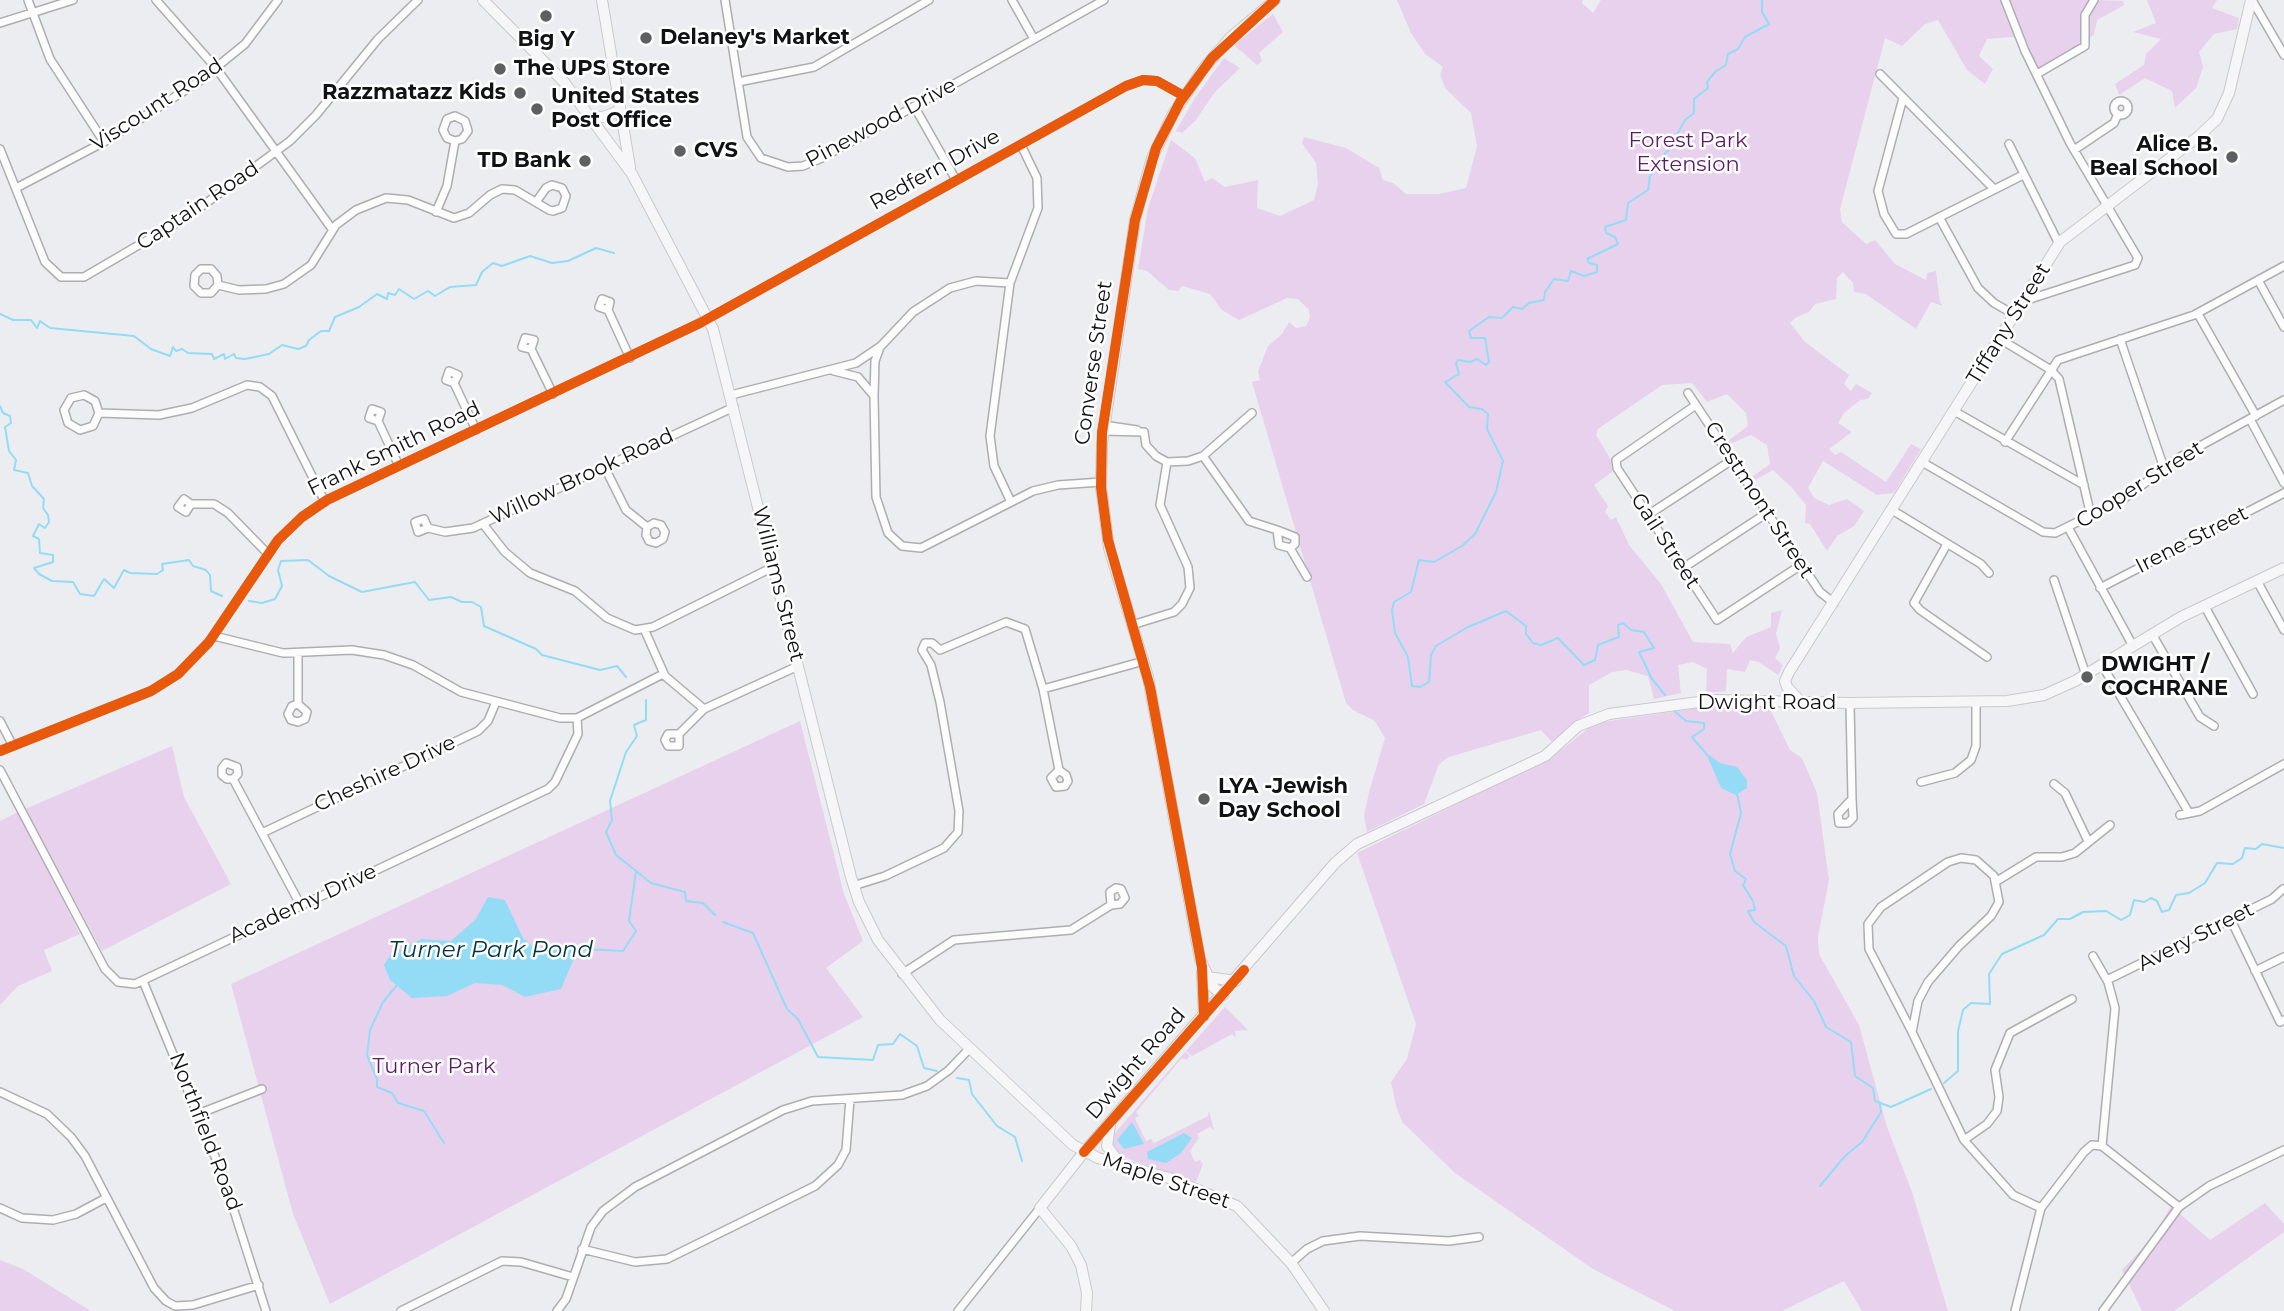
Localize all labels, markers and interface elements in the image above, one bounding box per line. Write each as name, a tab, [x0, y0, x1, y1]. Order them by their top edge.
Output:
marker: Big Y	[538, 8, 554, 24]
place label: Delaney's Market	[660, 25, 850, 51]
place label: Big Y	[517, 27, 575, 53]
marker: Delaney's Market	[638, 30, 654, 46]
street label: Viscount Road	[86, 53, 228, 157]
place label: The UPS Store	[514, 56, 670, 82]
marker: The UPS Store	[492, 61, 508, 77]
street label: Pinewood Drive	[802, 73, 960, 173]
place label: Razzmatazz Kids	[322, 80, 506, 106]
place label: United States Post Office	[551, 84, 699, 134]
marker: Razzmatazz Kids	[512, 85, 528, 101]
marker: United States Post Office	[529, 101, 545, 117]
street label: Redfern Drive	[866, 124, 1004, 216]
park label: Forest Park Extension	[1628, 128, 1748, 178]
place label: Alice B. Beal School	[2090, 132, 2218, 182]
place label: CVS	[694, 138, 738, 164]
marker: CVS	[672, 143, 688, 159]
place label: TD Bank	[477, 148, 571, 174]
marker: Alice B. Beal School	[2224, 149, 2240, 165]
marker: TD Bank	[577, 153, 593, 169]
street label: Captain Road	[132, 156, 264, 256]
street label: Tiffany Street	[1962, 259, 2056, 389]
street label: Converse Street	[1070, 279, 1118, 447]
street label: Frank Smith Road	[304, 396, 484, 502]
street label: Crestmont Street	[1699, 417, 1819, 583]
street label: Willow Brook Road	[486, 423, 678, 531]
street label: Cooper Street	[2072, 436, 2208, 534]
street label: Gail Street	[1625, 488, 1705, 594]
street label: Irene Street	[2131, 501, 2253, 579]
street label: Williams Street	[746, 504, 810, 664]
place label: DWIGHT / COCHRANE	[2101, 652, 2228, 702]
marker: DWIGHT / COCHRANE	[2079, 669, 2095, 685]
street label: Dwight Road	[1698, 690, 1836, 716]
street label: Cheshire Drive	[310, 730, 460, 818]
place label: LYA -Jewish Day School	[1218, 774, 1348, 824]
marker: LYA -Jewish Day School	[1196, 791, 1212, 807]
street label: Academy Drive	[225, 859, 381, 949]
street label: Avery Street	[2134, 897, 2258, 977]
water label: Turner Park Pond	[389, 936, 593, 964]
street label: Dwight Road	[1081, 1003, 1191, 1125]
street label: Northfield Road	[163, 1049, 247, 1215]
park label: Turner Park	[373, 1054, 495, 1080]
street label: Maple Street	[1099, 1147, 1233, 1215]

